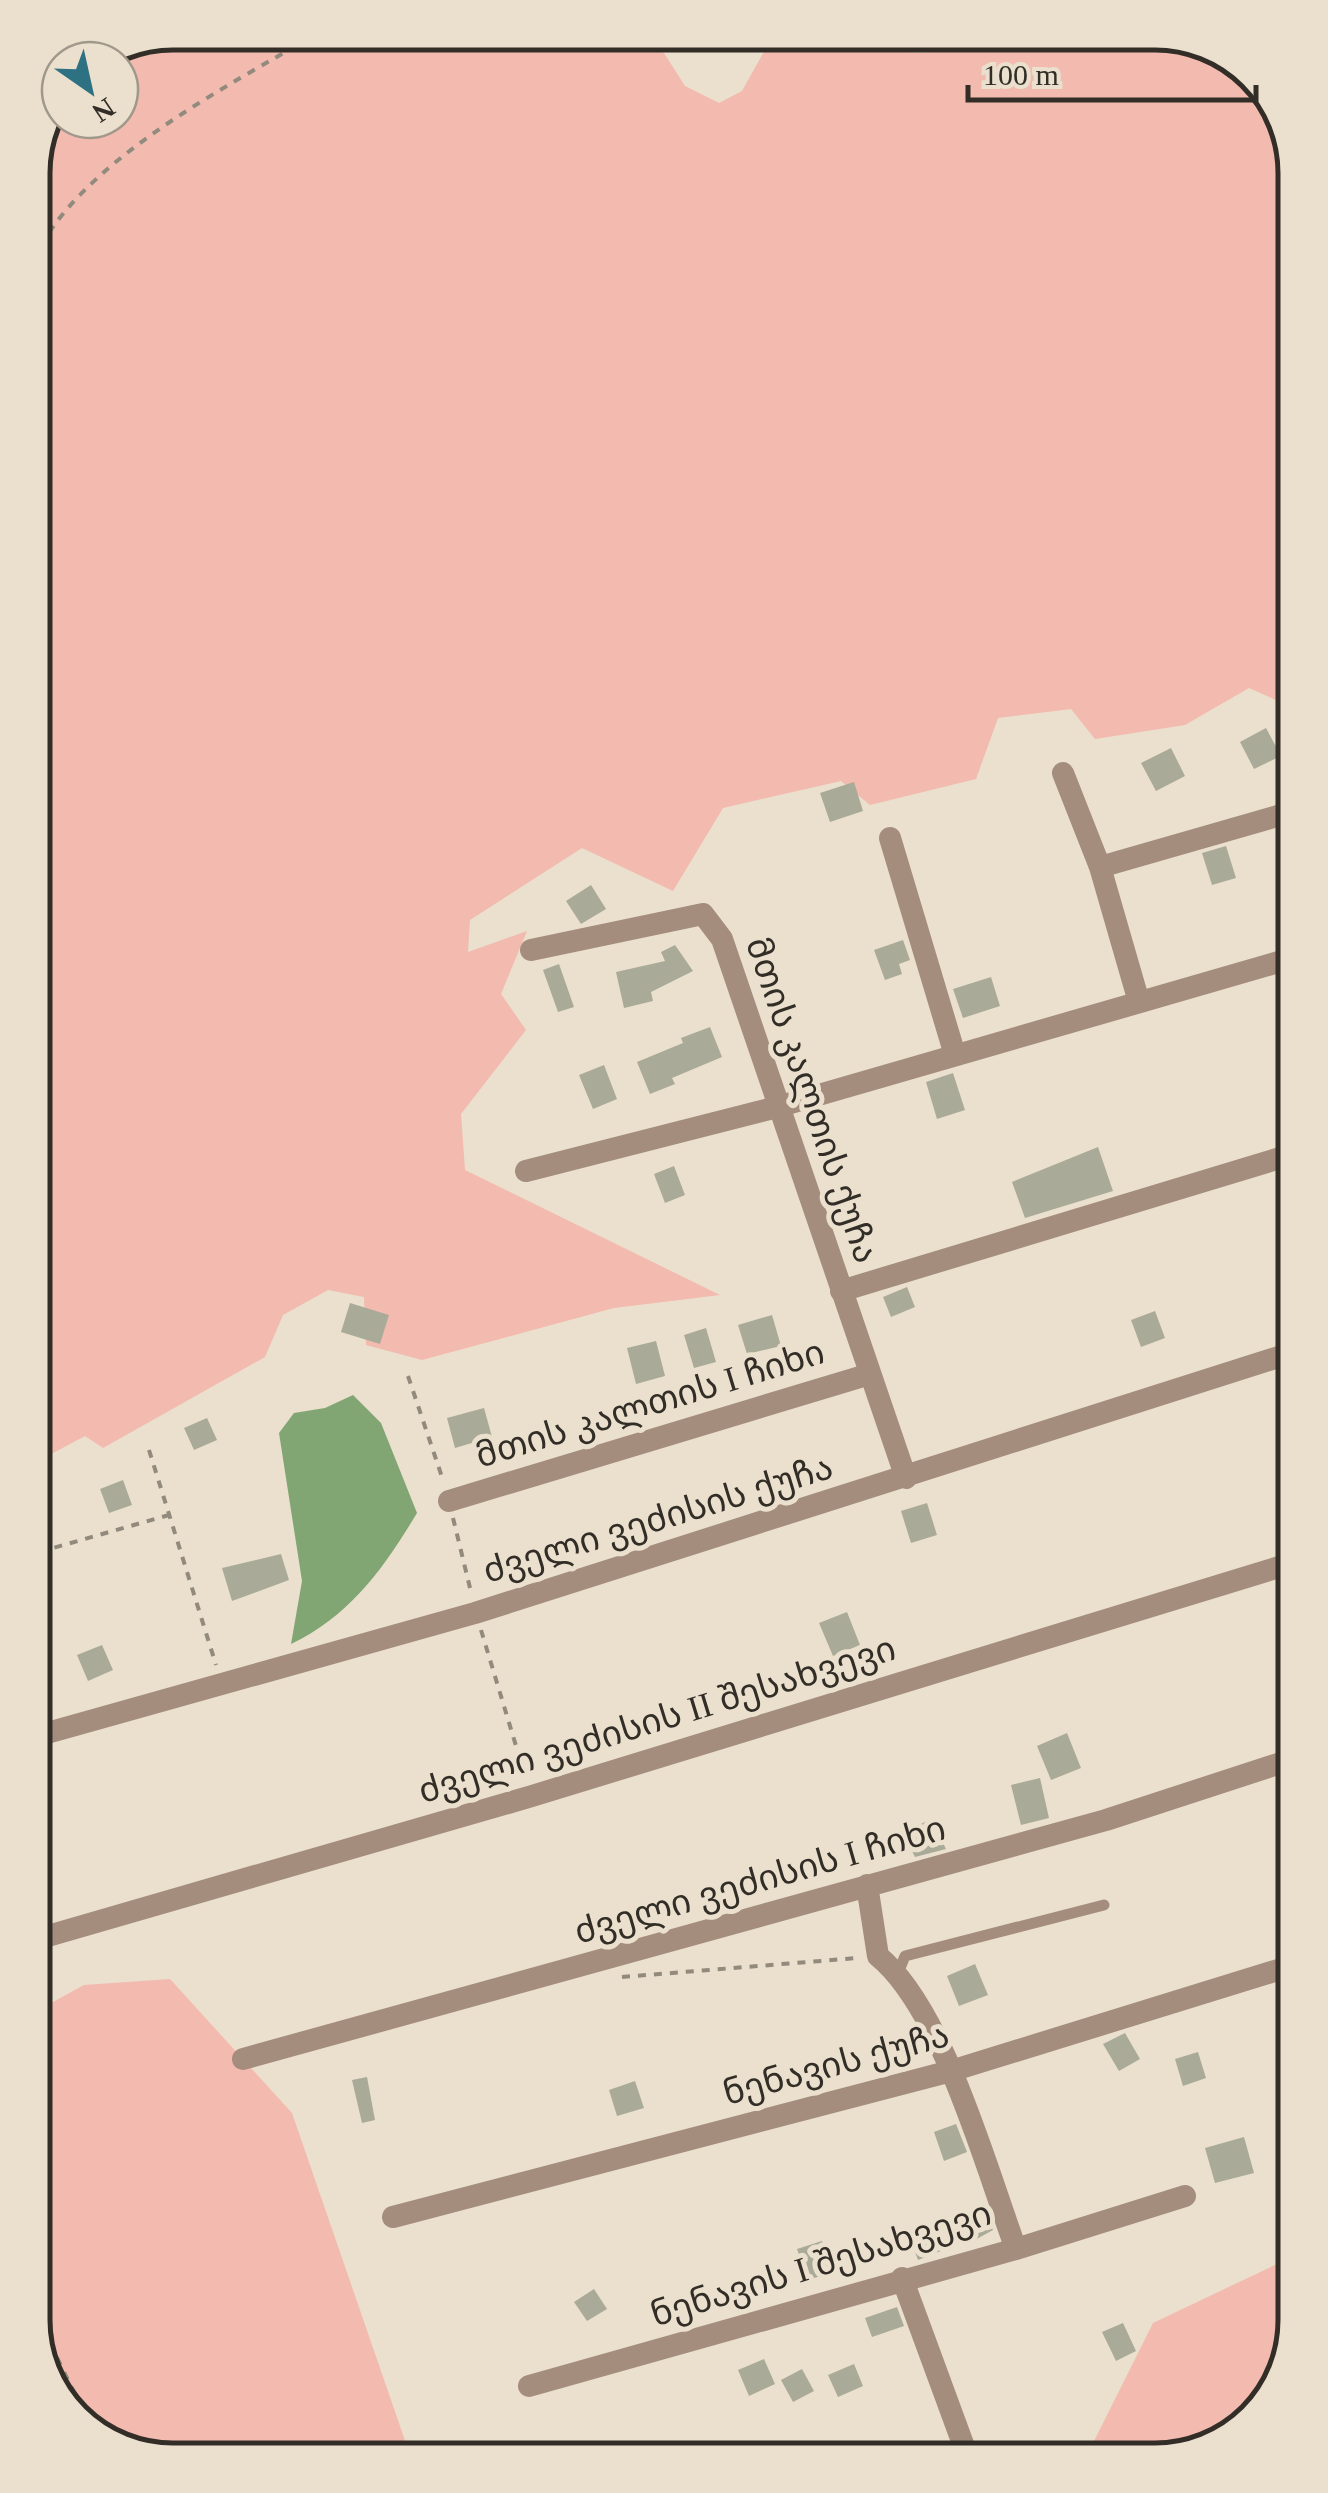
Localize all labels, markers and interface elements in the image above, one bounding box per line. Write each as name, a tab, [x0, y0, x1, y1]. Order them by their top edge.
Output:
north arrow	[40, 40, 140, 140]
scale bar	[968, 40, 1256, 102]
text: 100 m	[983, 58, 1059, 91]
text: N	[87, 92, 121, 129]
street label: მთის კალთის ქუჩა	[737, 932, 886, 1268]
street label: მთის კალთის I ჩიხი	[471, 1332, 829, 1477]
street label: ძველი ვეძისის ქუჩა	[478, 1447, 838, 1592]
street label: ძველი ვეძისის II შესახვევი	[414, 1629, 900, 1812]
street label: ძველი ვეძისის I ჩიხი	[570, 1808, 950, 1953]
street label: ნენავის ქუჩა	[719, 2015, 954, 2114]
street label: ნენავის I შესახვევი	[646, 2194, 996, 2335]

